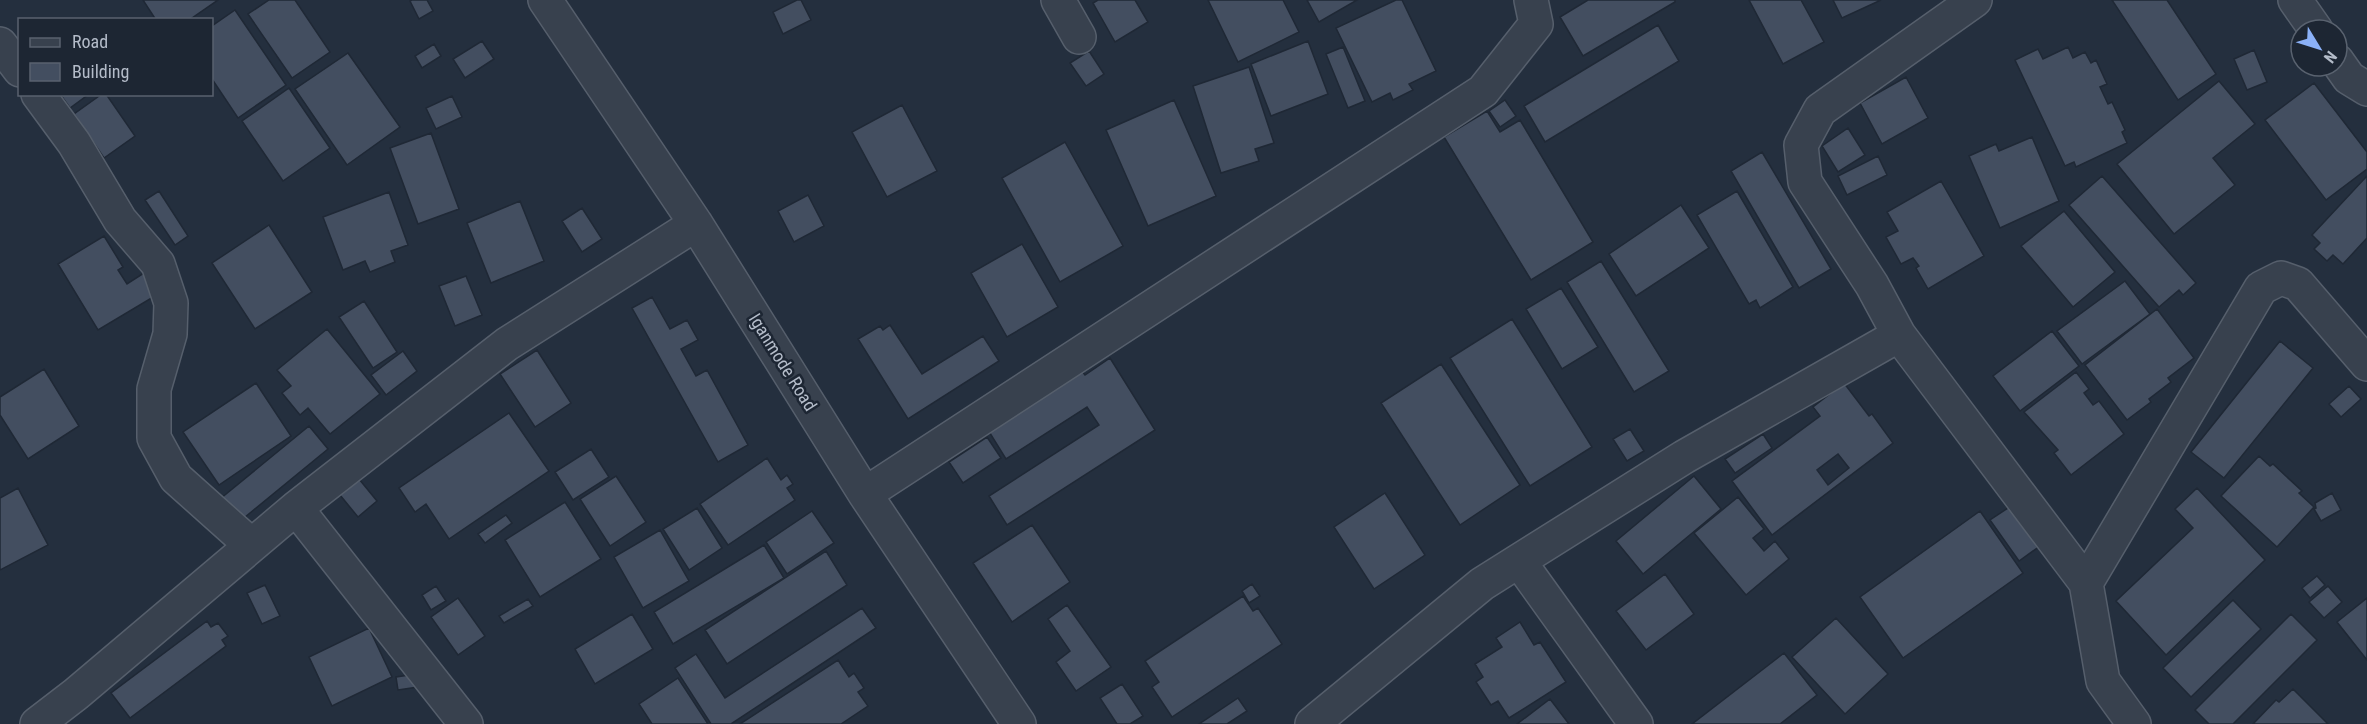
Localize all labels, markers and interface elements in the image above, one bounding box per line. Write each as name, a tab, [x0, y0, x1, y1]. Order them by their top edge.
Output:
legend	[18, 18, 213, 96]
north arrow	[2289, 18, 2349, 78]
text: Road	[72, 31, 108, 52]
text: N	[2320, 47, 2341, 67]
text: Building	[72, 61, 129, 82]
street label: Iganmode Road	[745, 309, 821, 415]

